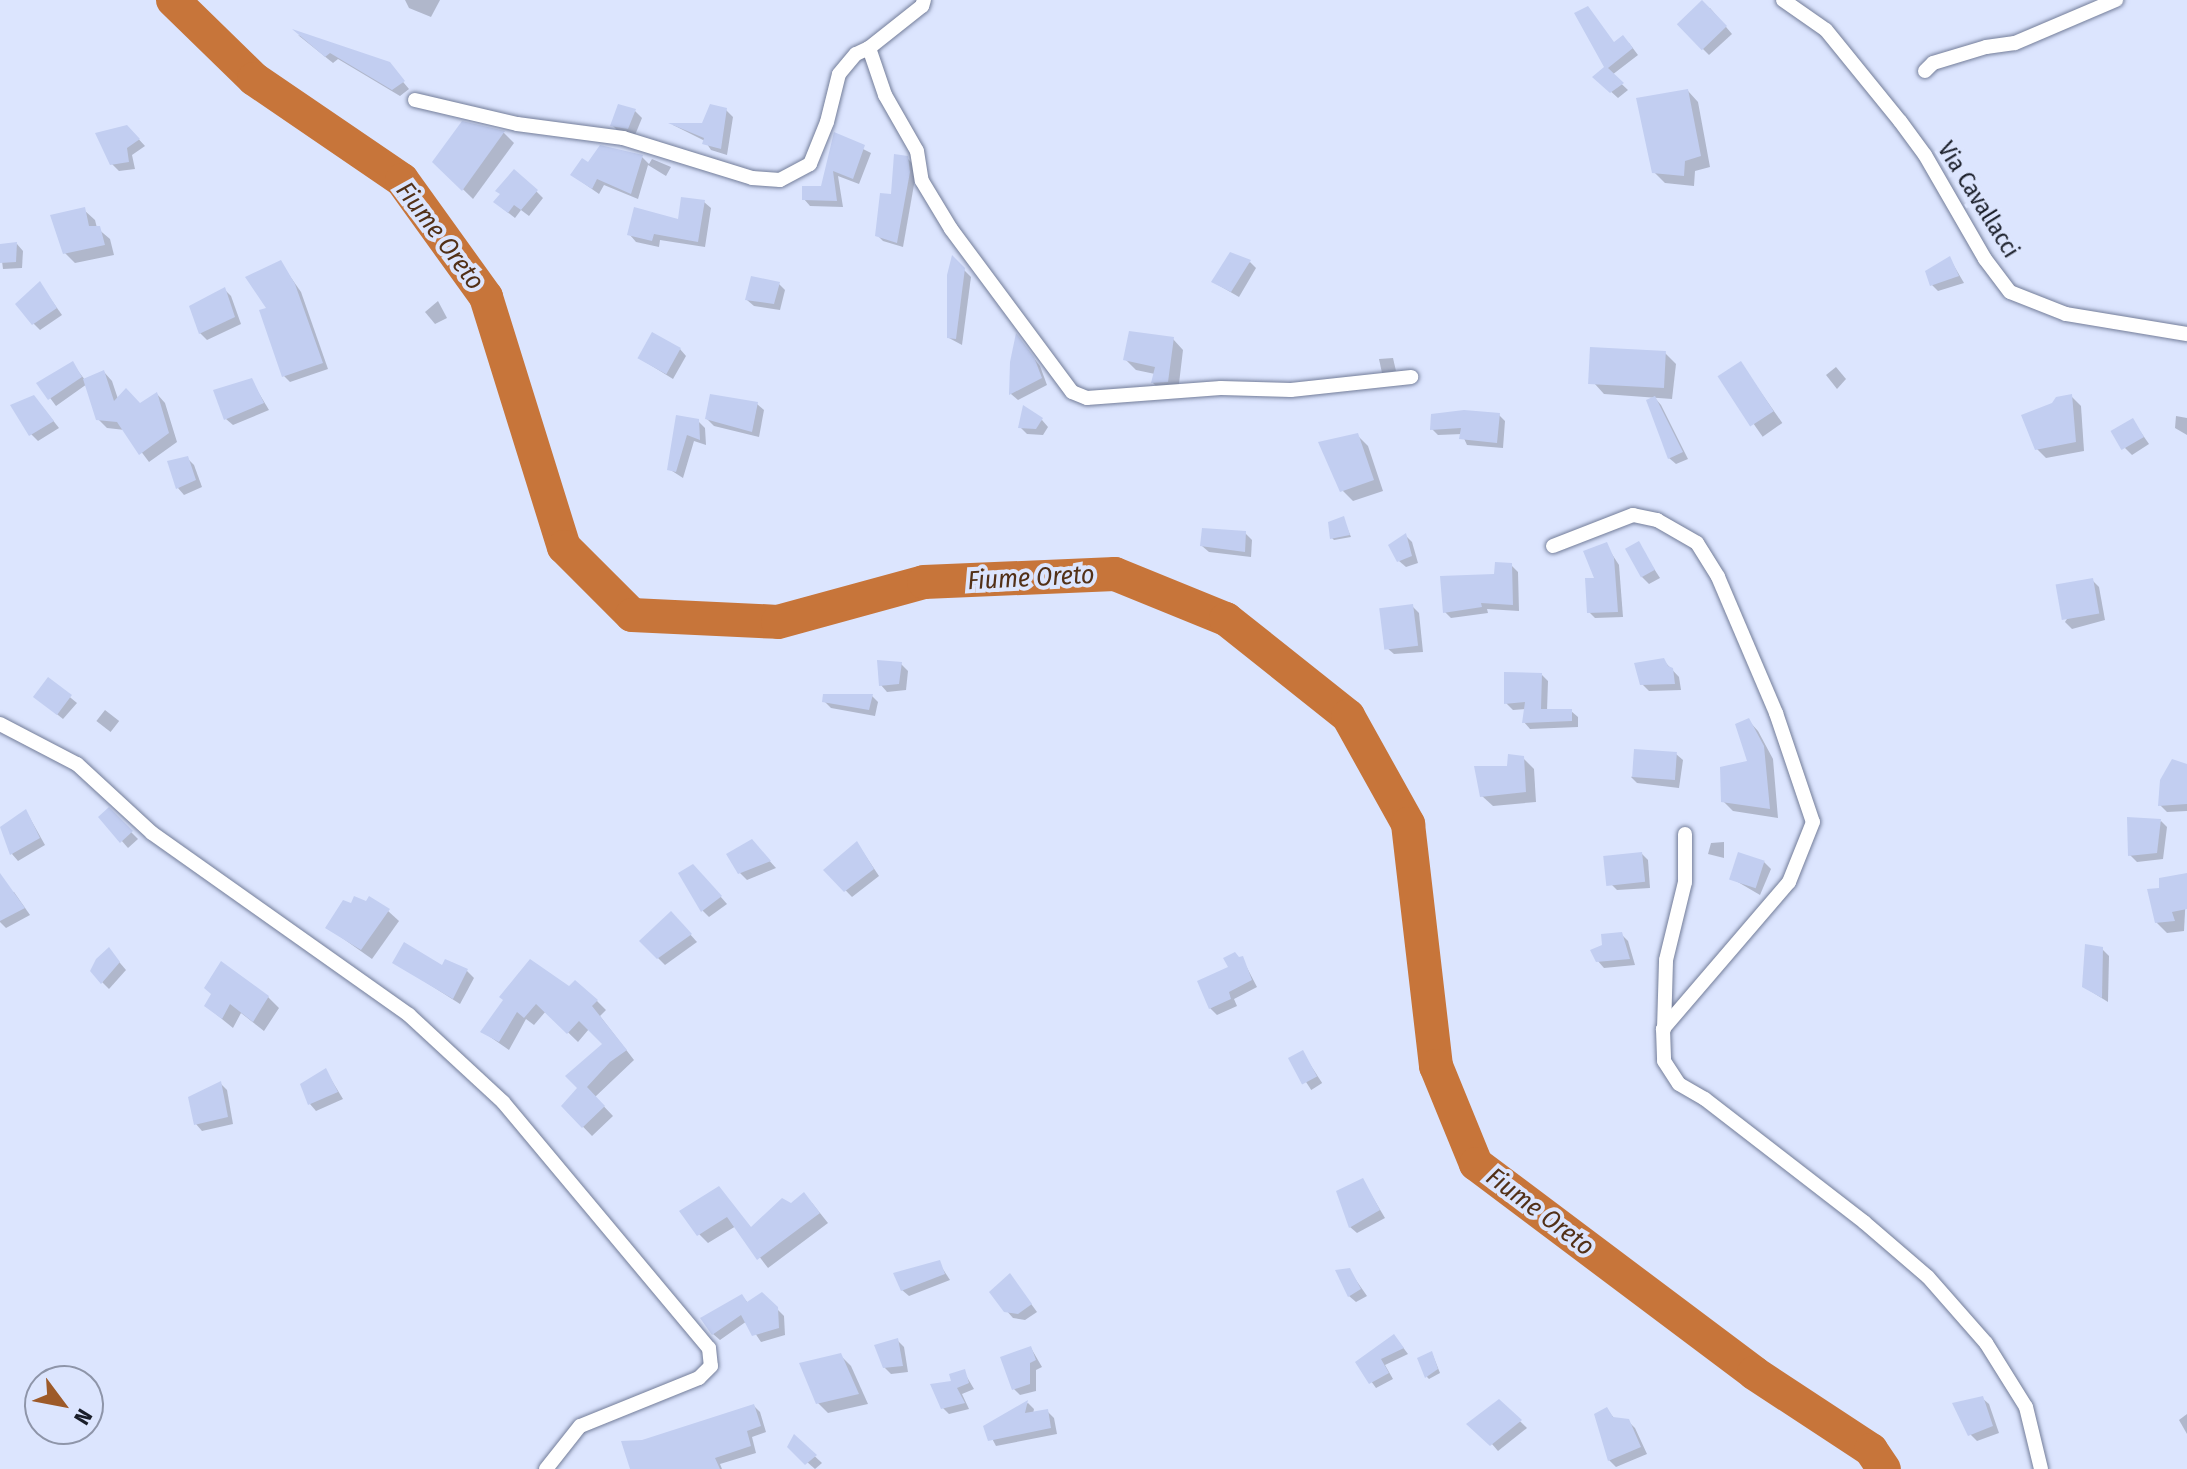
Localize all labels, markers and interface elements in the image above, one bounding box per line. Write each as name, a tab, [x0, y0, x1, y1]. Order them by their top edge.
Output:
street label: Via Cavallacci	[1931, 137, 2025, 263]
water label: Fiume Oreto	[389, 176, 491, 296]
water label: Fiume Oreto	[967, 559, 1095, 597]
water label: Fiume Oreto	[1480, 1161, 1600, 1263]
north arrow	[24, 1365, 104, 1445]
text: N	[68, 1404, 98, 1430]

